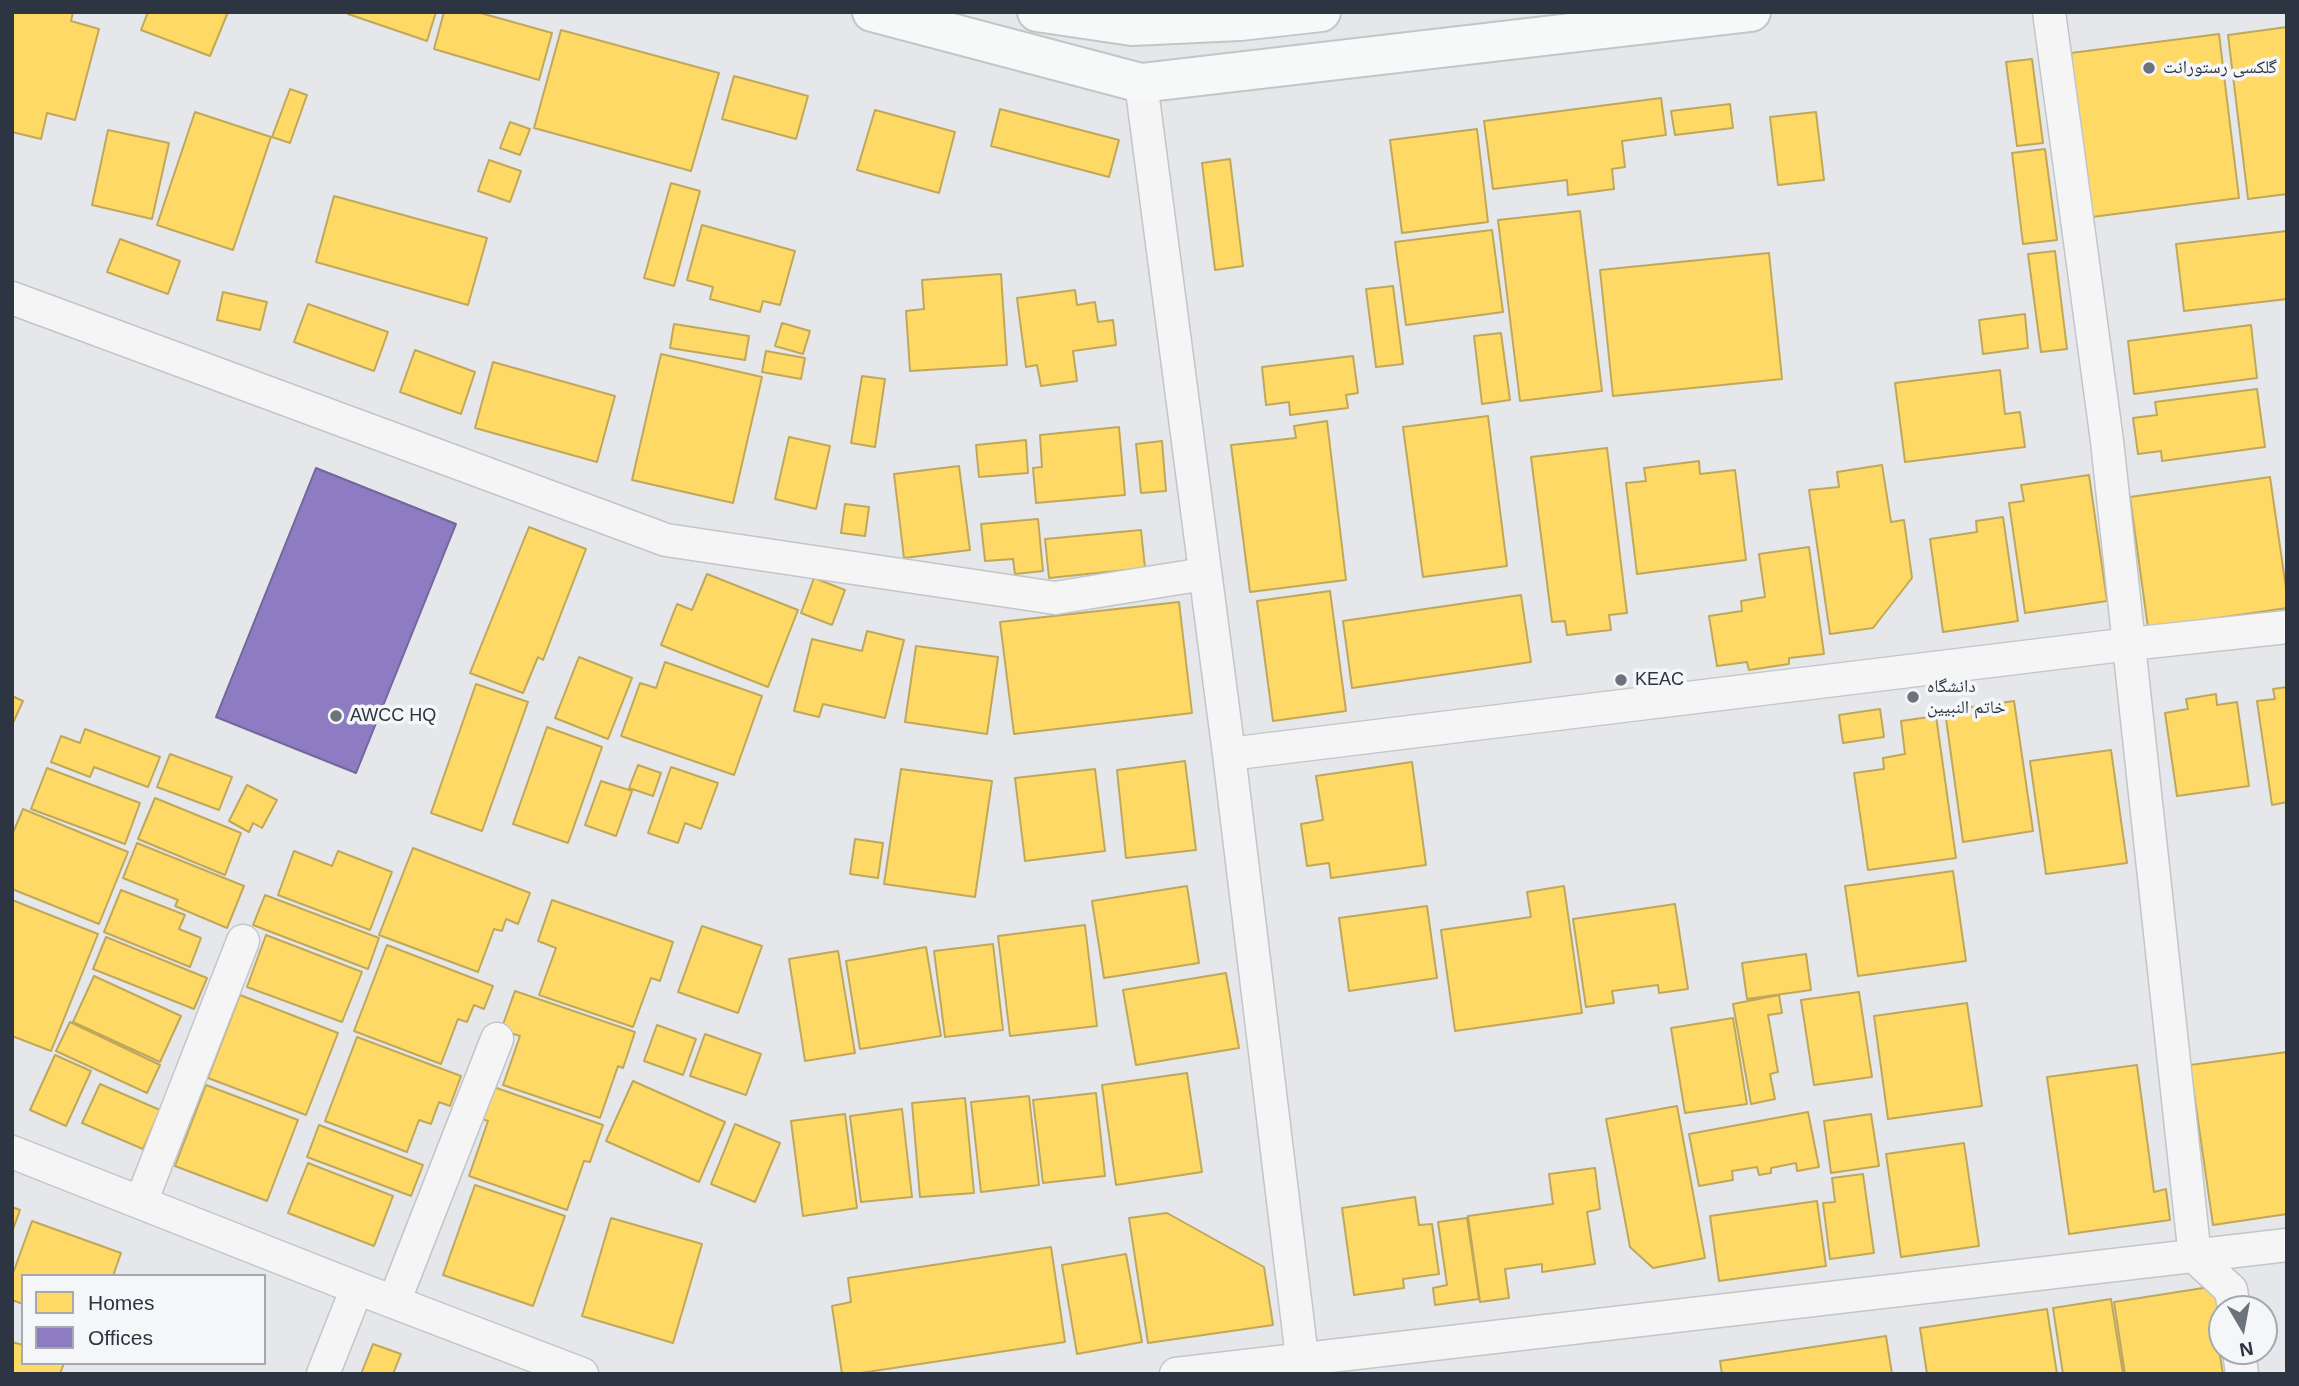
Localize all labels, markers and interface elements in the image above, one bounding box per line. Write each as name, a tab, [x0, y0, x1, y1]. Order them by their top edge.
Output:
place label: گلکسی رستورانت	[2163, 57, 2277, 79]
marker: گلکسی رستورانت	[2141, 60, 2157, 76]
place label: KEAC	[1635, 669, 1684, 691]
marker: KEAC	[1613, 672, 1629, 688]
place label: دانشگاه خاتم النبیین	[1927, 676, 2006, 718]
marker: دانشگاه خاتم النبیین	[1905, 689, 1921, 705]
place label: AWCC HQ	[350, 705, 436, 727]
marker: AWCC HQ	[328, 708, 344, 724]
legend	[21, 1274, 266, 1365]
text: Homes	[88, 1291, 155, 1314]
north arrow	[2208, 1295, 2278, 1365]
text: Offices	[88, 1326, 153, 1349]
text: N	[2238, 1338, 2255, 1361]

